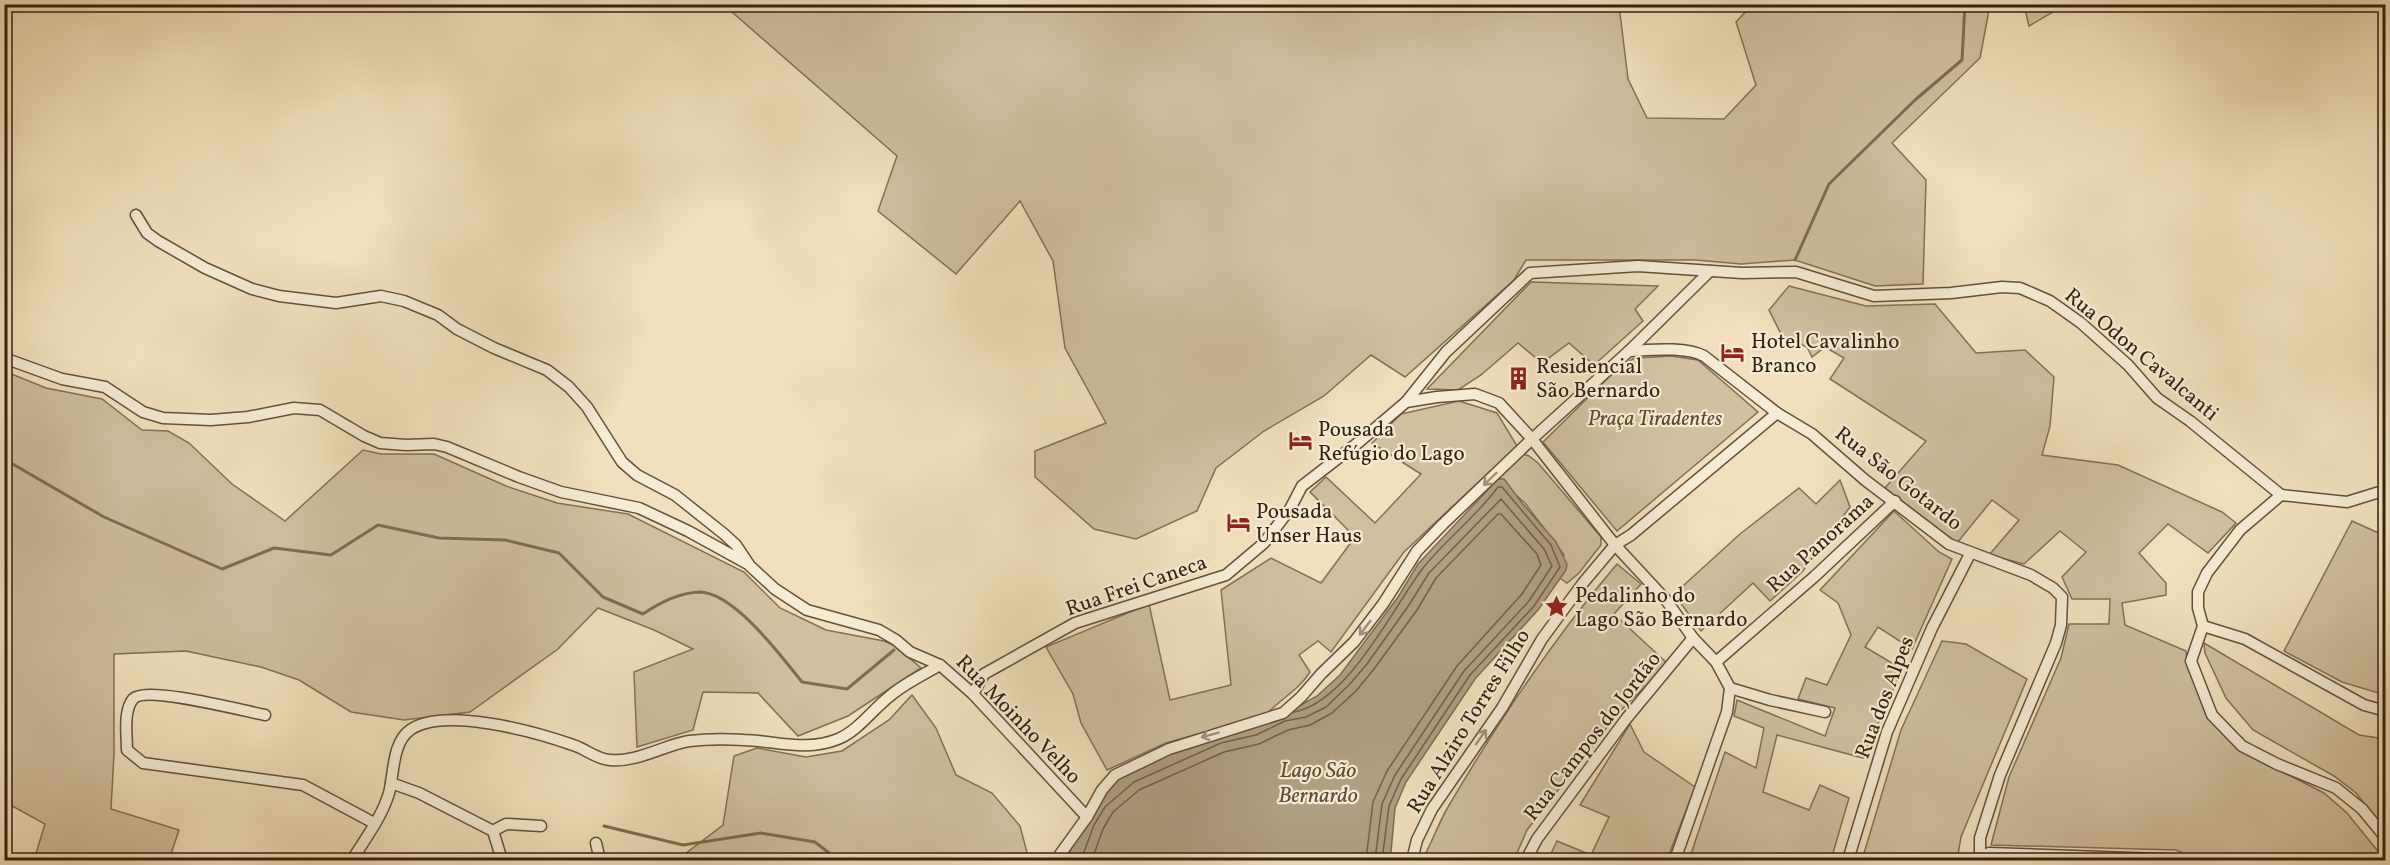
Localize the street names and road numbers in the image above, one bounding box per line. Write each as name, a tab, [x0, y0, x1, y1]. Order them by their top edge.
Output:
street label: Rua Odon Cavalcanti	[2058, 282, 2224, 428]
street label: Rua São Gotardo	[1828, 420, 1968, 538]
street label: Rua Panorama	[1761, 488, 1881, 600]
street label: Rua Frei Caneca	[1062, 549, 1211, 624]
street label: Rua Alziro Torres Filho	[1401, 624, 1538, 820]
street label: Rua dos Alpes	[1849, 632, 1922, 763]
street label: Rua Campos do Jordão	[1518, 646, 1669, 828]
street label: Rua Moinho Velho	[949, 649, 1087, 791]

